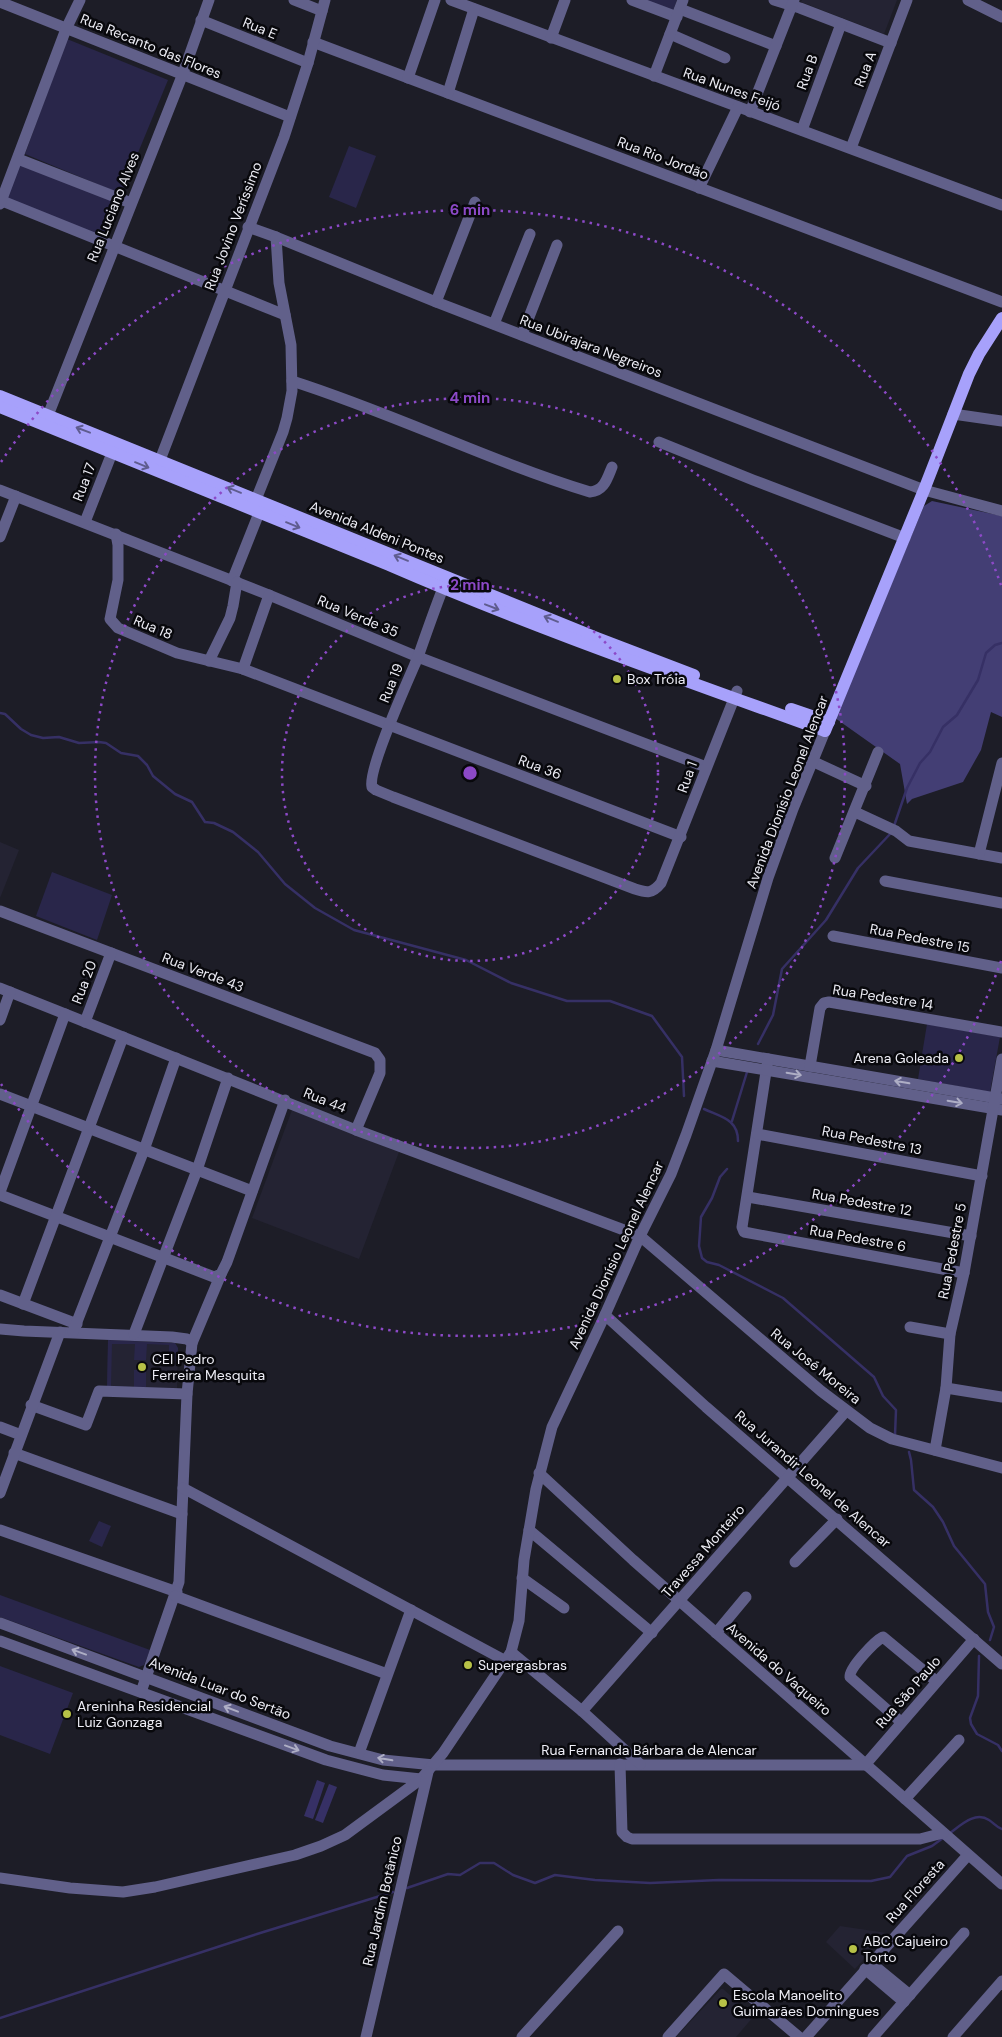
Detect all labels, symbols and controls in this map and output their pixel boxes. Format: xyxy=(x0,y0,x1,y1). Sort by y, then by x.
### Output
street label: Rua Recanto das Flores xyxy=(78,9,224,83)
street label: Rua E xyxy=(240,13,280,43)
street label: Rua A xyxy=(850,49,880,89)
street label: Rua B xyxy=(792,52,822,92)
street label: Rua Nunes Feijó xyxy=(681,63,783,115)
street label: Rua Rio Jordão xyxy=(615,132,711,184)
street label: Rua Luciano Alves xyxy=(83,150,143,264)
street label: Rua Jovino Veríssimo xyxy=(200,159,266,293)
text: 6 min xyxy=(450,200,490,220)
street label: Rua Ubirajara Negreiros xyxy=(517,311,665,381)
text: 4 min xyxy=(450,388,490,408)
one-way arrow xyxy=(76,425,91,434)
street label: Rua 17 xyxy=(69,460,99,504)
one-way arrow xyxy=(134,461,150,470)
one-way arrow xyxy=(227,485,242,494)
street label: Avenida Aldeni Pontes xyxy=(307,497,447,567)
one-way arrow xyxy=(285,521,300,531)
one-way arrow xyxy=(394,553,409,563)
text: 2 min xyxy=(450,575,490,595)
street label: Rua Verde 35 xyxy=(315,591,401,641)
one-way arrow xyxy=(484,603,499,613)
street label: Rua 18 xyxy=(131,611,175,643)
one-way arrow xyxy=(544,614,559,624)
street label: Rua 19 xyxy=(375,661,407,705)
place label: Box Tróia xyxy=(627,670,685,688)
marker: Box Tróia xyxy=(611,673,623,685)
street label: Avenida Dionísio Leonel Alencar xyxy=(742,693,832,891)
street label: Rua 36 xyxy=(516,751,564,783)
street label: Rua 1 xyxy=(673,759,701,795)
centre of rings xyxy=(461,764,479,782)
street label: Rua Pedestre 15 xyxy=(868,919,972,957)
street label: Rua Verde 43 xyxy=(160,948,246,996)
street label: Rua 20 xyxy=(68,958,100,1006)
street label: Rua Pedestre 14 xyxy=(831,980,935,1014)
place label: Arena Goleada xyxy=(853,1049,949,1067)
marker: Arena Goleada xyxy=(953,1052,965,1064)
one-way arrow xyxy=(786,1069,802,1079)
one-way arrow xyxy=(895,1076,911,1086)
street label: Rua 44 xyxy=(301,1083,350,1117)
one-way arrow xyxy=(946,1097,962,1107)
street label: Rua Pedestre 13 xyxy=(820,1121,924,1159)
street label: Avenida Dionísio Leonel Alencar xyxy=(564,1158,668,1352)
street label: Rua Pedestre 12 xyxy=(811,1184,913,1220)
street label: Rua Pedestre 5 xyxy=(934,1201,970,1301)
street label: Rua Pedestre 6 xyxy=(808,1221,908,1255)
street label: Rua José Moreira xyxy=(767,1324,865,1408)
place label: CEI Pedro Ferreira Mesquita xyxy=(152,1350,265,1384)
marker: CEI Pedro Ferreira Mesquita xyxy=(136,1361,148,1373)
street label: Rua Jurandir Leonel de Alencar xyxy=(731,1406,895,1552)
street label: Travessa Monteiro xyxy=(658,1501,748,1601)
street label: Avenida do Vaqueiro xyxy=(723,1618,835,1720)
one-way arrow xyxy=(72,1647,87,1656)
street label: Rua São Paulo xyxy=(872,1652,944,1732)
street label: Avenida Luar do Sertão xyxy=(147,1653,293,1723)
place label: Supergasbras xyxy=(478,1656,567,1674)
marker: Supergasbras xyxy=(462,1659,474,1671)
place label: Areninha Residencial Luiz Gonzaga xyxy=(77,1697,211,1731)
one-way arrow xyxy=(224,1704,239,1713)
marker: Areninha Residencial Luiz Gonzaga xyxy=(61,1708,73,1720)
street label: Rua Fernanda Bárbara de Alencar xyxy=(541,1741,757,1759)
one-way arrow xyxy=(284,1744,300,1753)
one-way arrow xyxy=(378,1754,394,1764)
street label: Rua Jardim Botânico xyxy=(358,1834,406,1968)
street label: Rua Floresta xyxy=(882,1856,948,1926)
place label: ABC Cajueiro Torto xyxy=(863,1932,948,1966)
marker: ABC Cajueiro Torto xyxy=(847,1943,859,1955)
place label: Escola Manoelito Guimarães Domingues xyxy=(733,1986,879,2020)
marker: Escola Manoelito Guimarães Domingues xyxy=(717,1997,729,2009)

